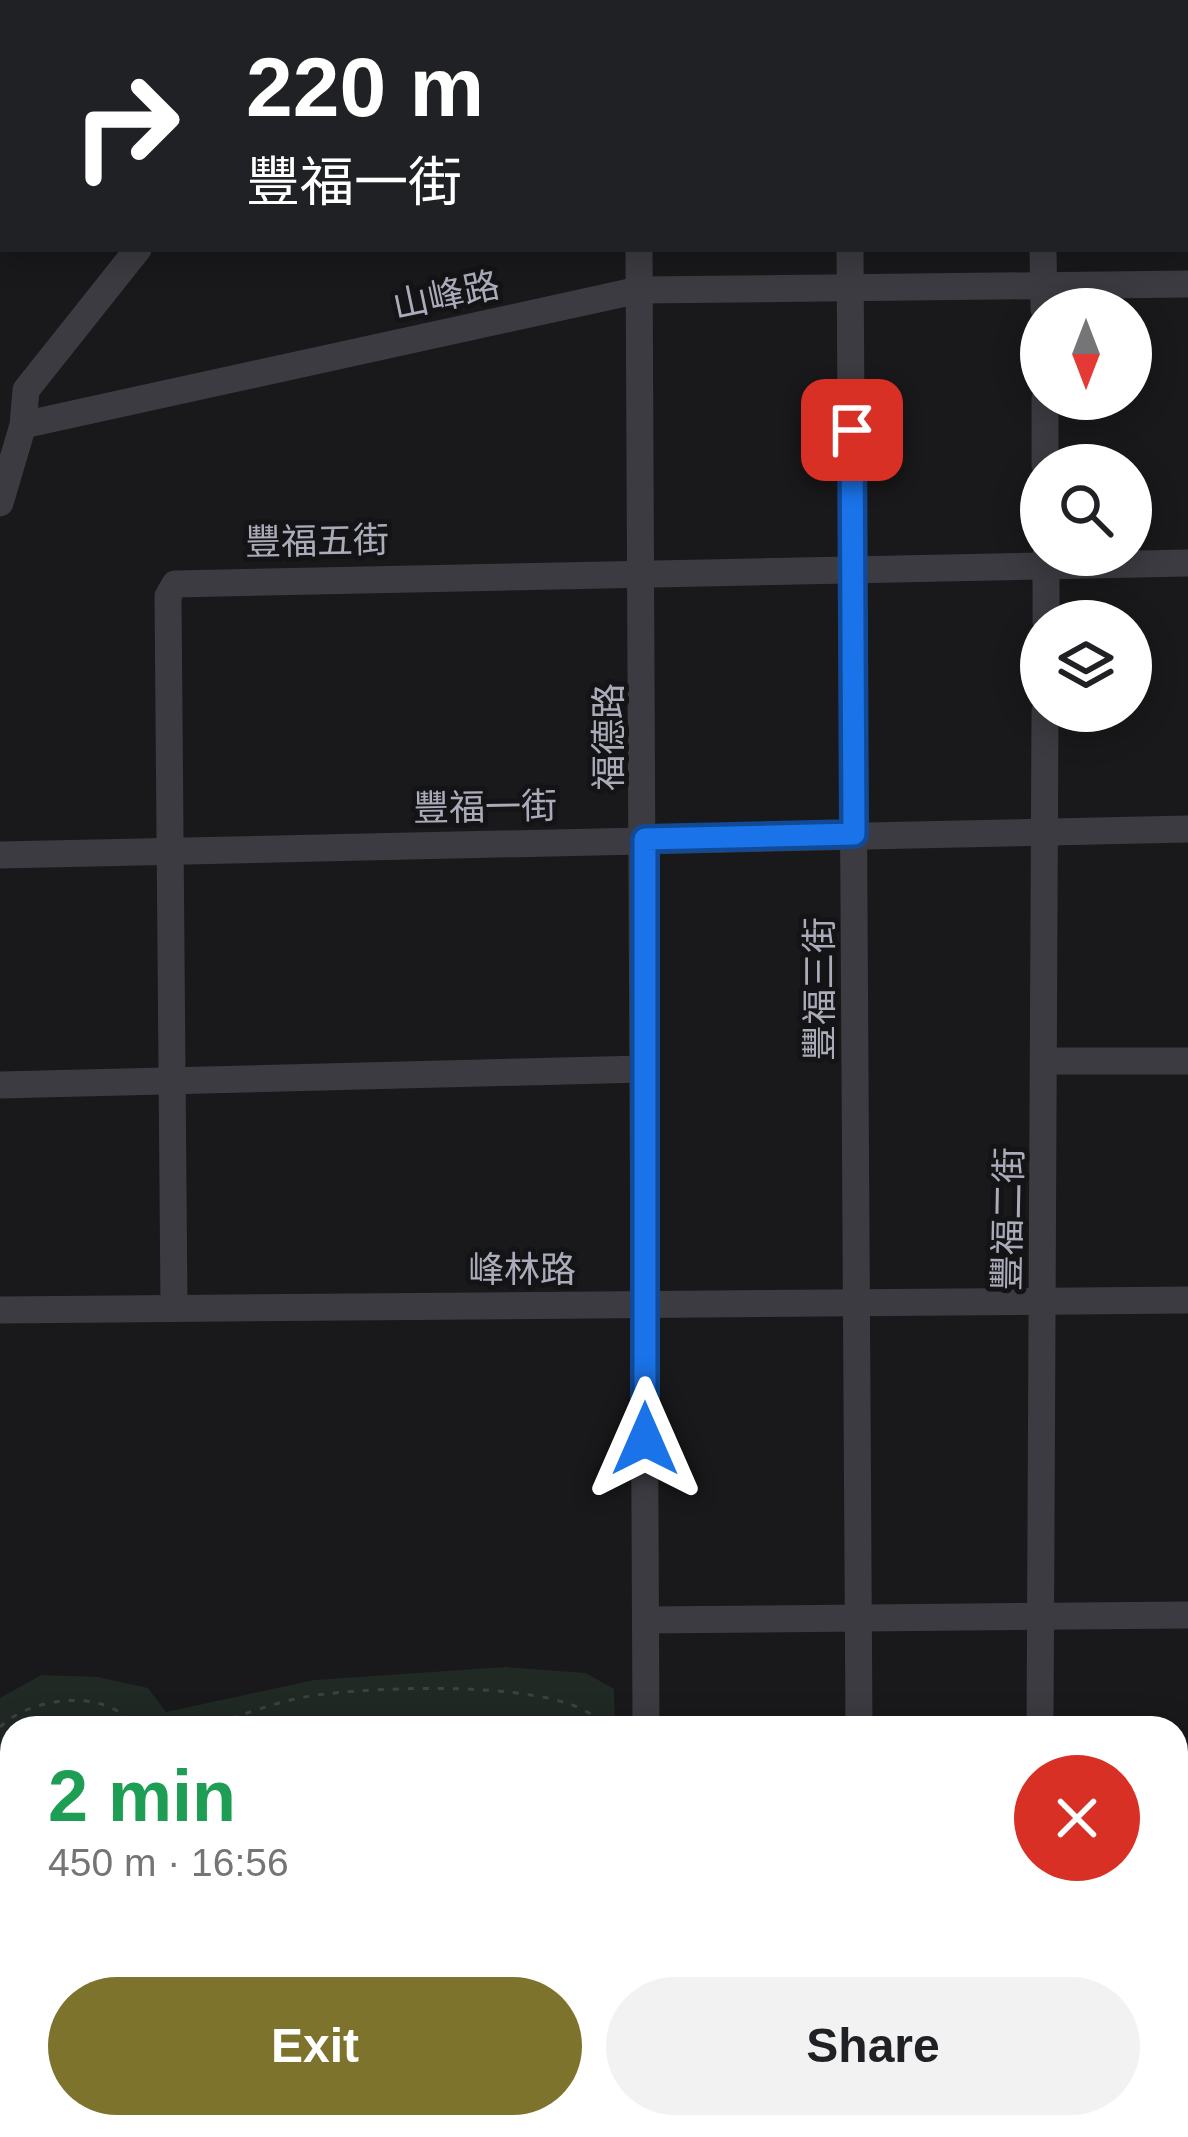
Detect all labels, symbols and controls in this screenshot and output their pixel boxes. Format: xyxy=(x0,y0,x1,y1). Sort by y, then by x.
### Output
text: 220 m xyxy=(246,40,484,134)
icon: right xyxy=(48,48,204,204)
text: 豐福一街 xyxy=(246,152,462,212)
street label: 山峰路 xyxy=(389,264,503,326)
north arrow xyxy=(1020,288,1152,420)
map controls xyxy=(1020,288,1152,732)
pin xyxy=(801,379,903,481)
icon: arrive xyxy=(819,397,885,463)
button: search xyxy=(1020,444,1152,576)
street label: 豐福五街 xyxy=(245,519,389,563)
button: layers xyxy=(1020,600,1152,732)
street label: 福德路 xyxy=(588,683,629,791)
street label: 豐福一街 xyxy=(413,785,557,829)
street label: 豐福三街 xyxy=(799,917,840,1061)
street label: 豐福二街 xyxy=(986,1147,1030,1291)
street label: 峰林路 xyxy=(468,1249,576,1290)
position arrow xyxy=(582,1376,708,1502)
button: close xyxy=(1014,1755,1140,1881)
text: 2 min xyxy=(48,1756,236,1836)
text: 450 m · 16:56 xyxy=(48,1841,289,1884)
button: Exit xyxy=(48,1977,582,2115)
button: Share xyxy=(606,1977,1140,2115)

